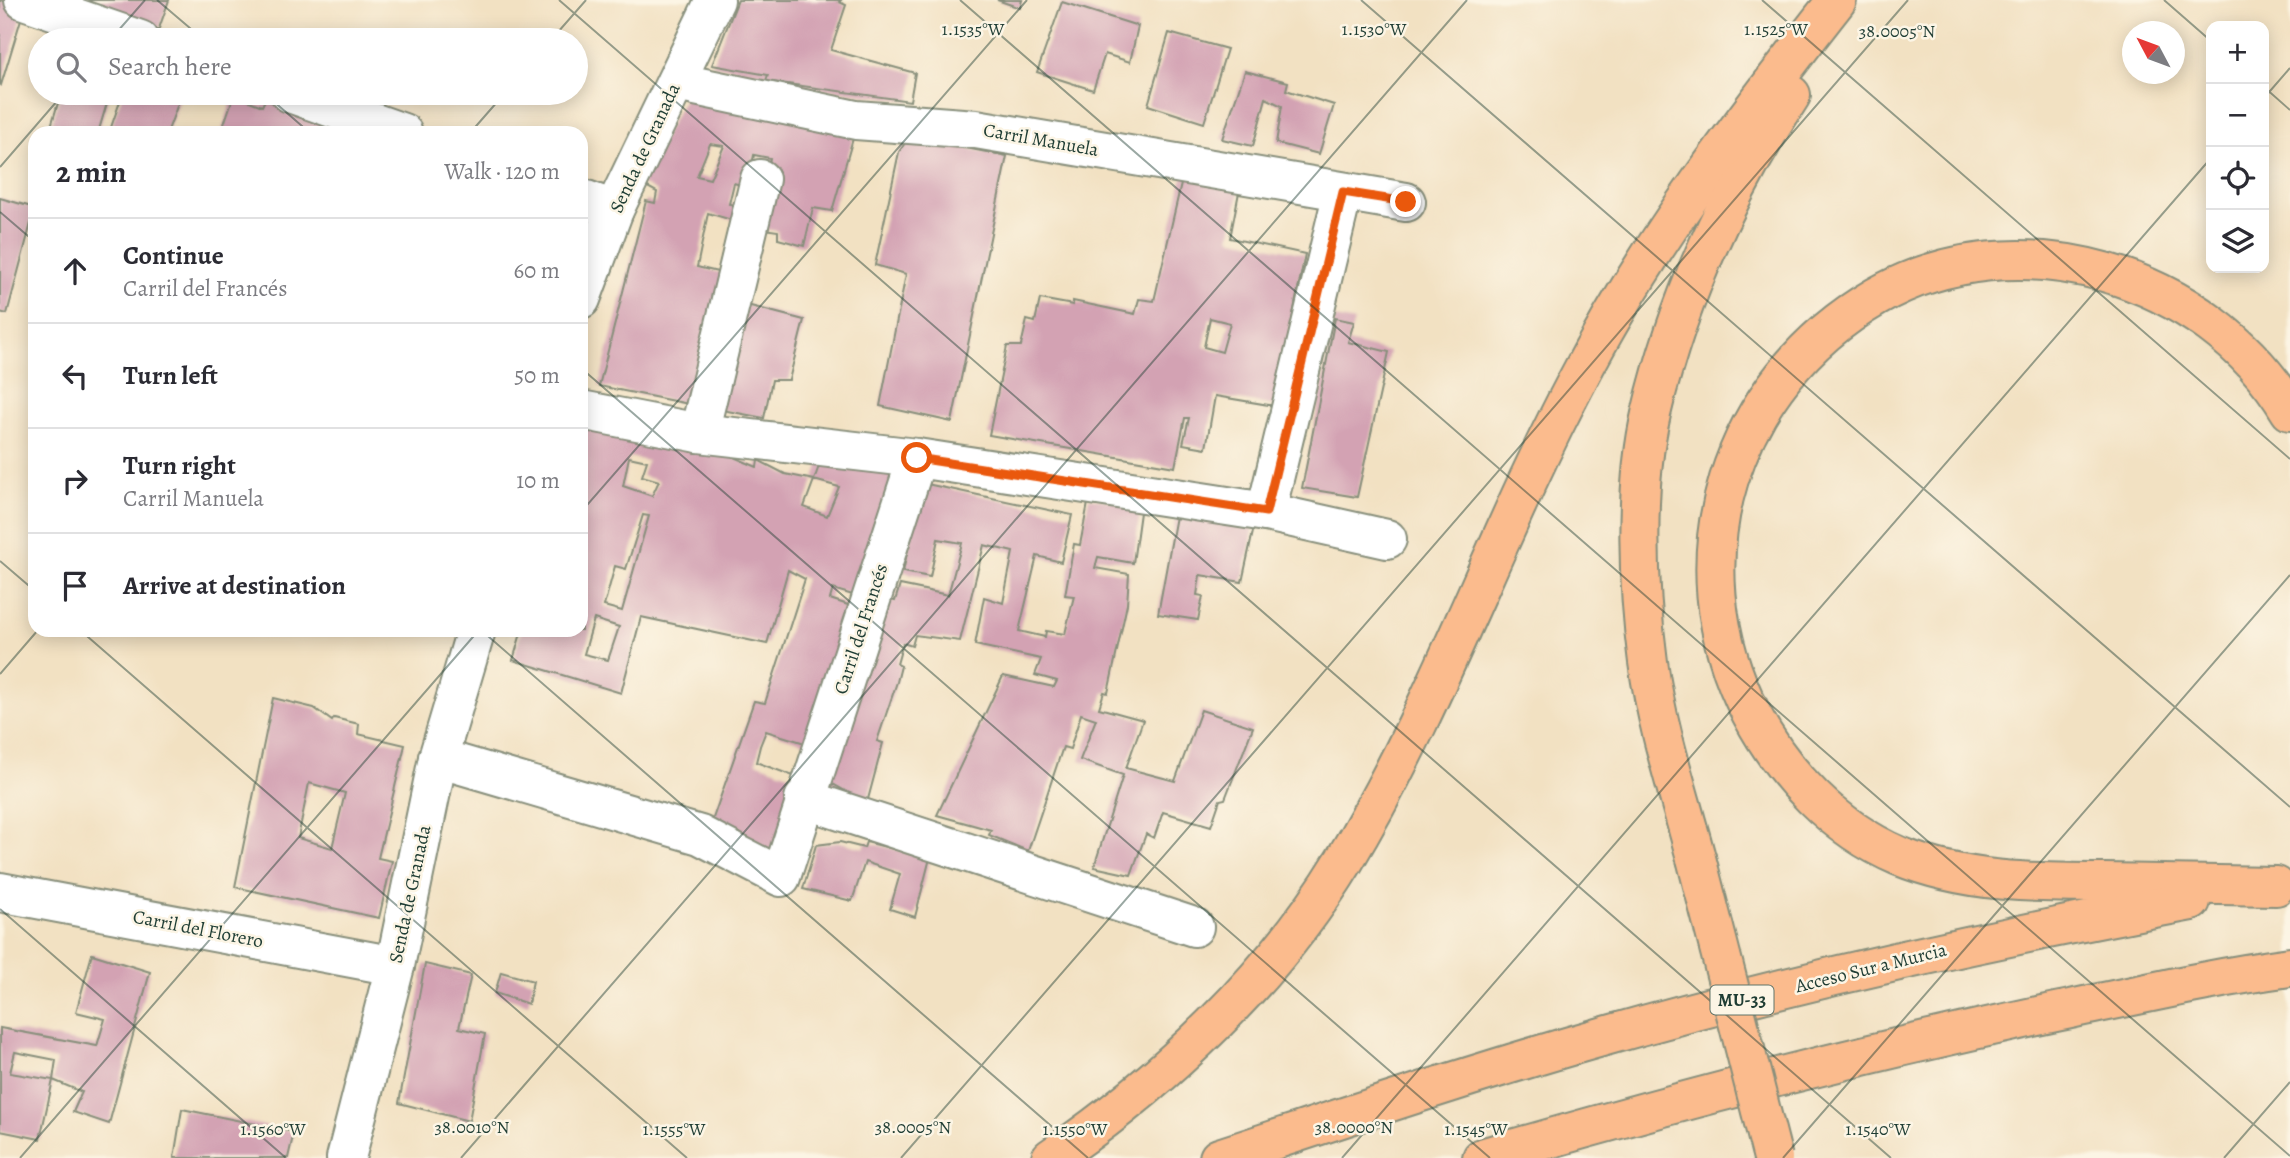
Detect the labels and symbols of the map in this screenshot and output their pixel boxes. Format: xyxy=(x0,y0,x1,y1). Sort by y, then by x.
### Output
text: 1.1535°W xyxy=(942,17,1005,41)
text: 1.1530°W xyxy=(1342,17,1407,41)
text: 1.1525°W xyxy=(1744,17,1808,41)
text: 38.0005°N xyxy=(1859,19,1935,43)
north arrow xyxy=(2122,21,2185,84)
street label: Senda de Granada xyxy=(604,79,687,217)
street label: Carril Manuela xyxy=(981,117,1101,163)
route end xyxy=(1390,186,1421,217)
route start xyxy=(901,442,932,473)
street label: Carril del Francés xyxy=(828,560,894,698)
street label: Senda de Granada xyxy=(383,822,437,965)
street label: Carril del Florero xyxy=(131,904,265,954)
street label: Acceso Sur a Murcia xyxy=(1792,937,1950,1000)
road number: MU-33 xyxy=(1710,986,1774,1015)
text: 38.0010°N xyxy=(434,1115,510,1139)
text: 38.0005°N xyxy=(875,1115,951,1139)
text: 38.0000°N xyxy=(1315,1115,1393,1139)
text: 1.1560°W xyxy=(240,1117,306,1141)
text: 1.1555°W xyxy=(642,1117,706,1141)
text: 1.1550°W xyxy=(1042,1117,1108,1141)
text: 1.1545°W xyxy=(1444,1117,1508,1141)
text: 1.1540°W xyxy=(1845,1117,1911,1141)

